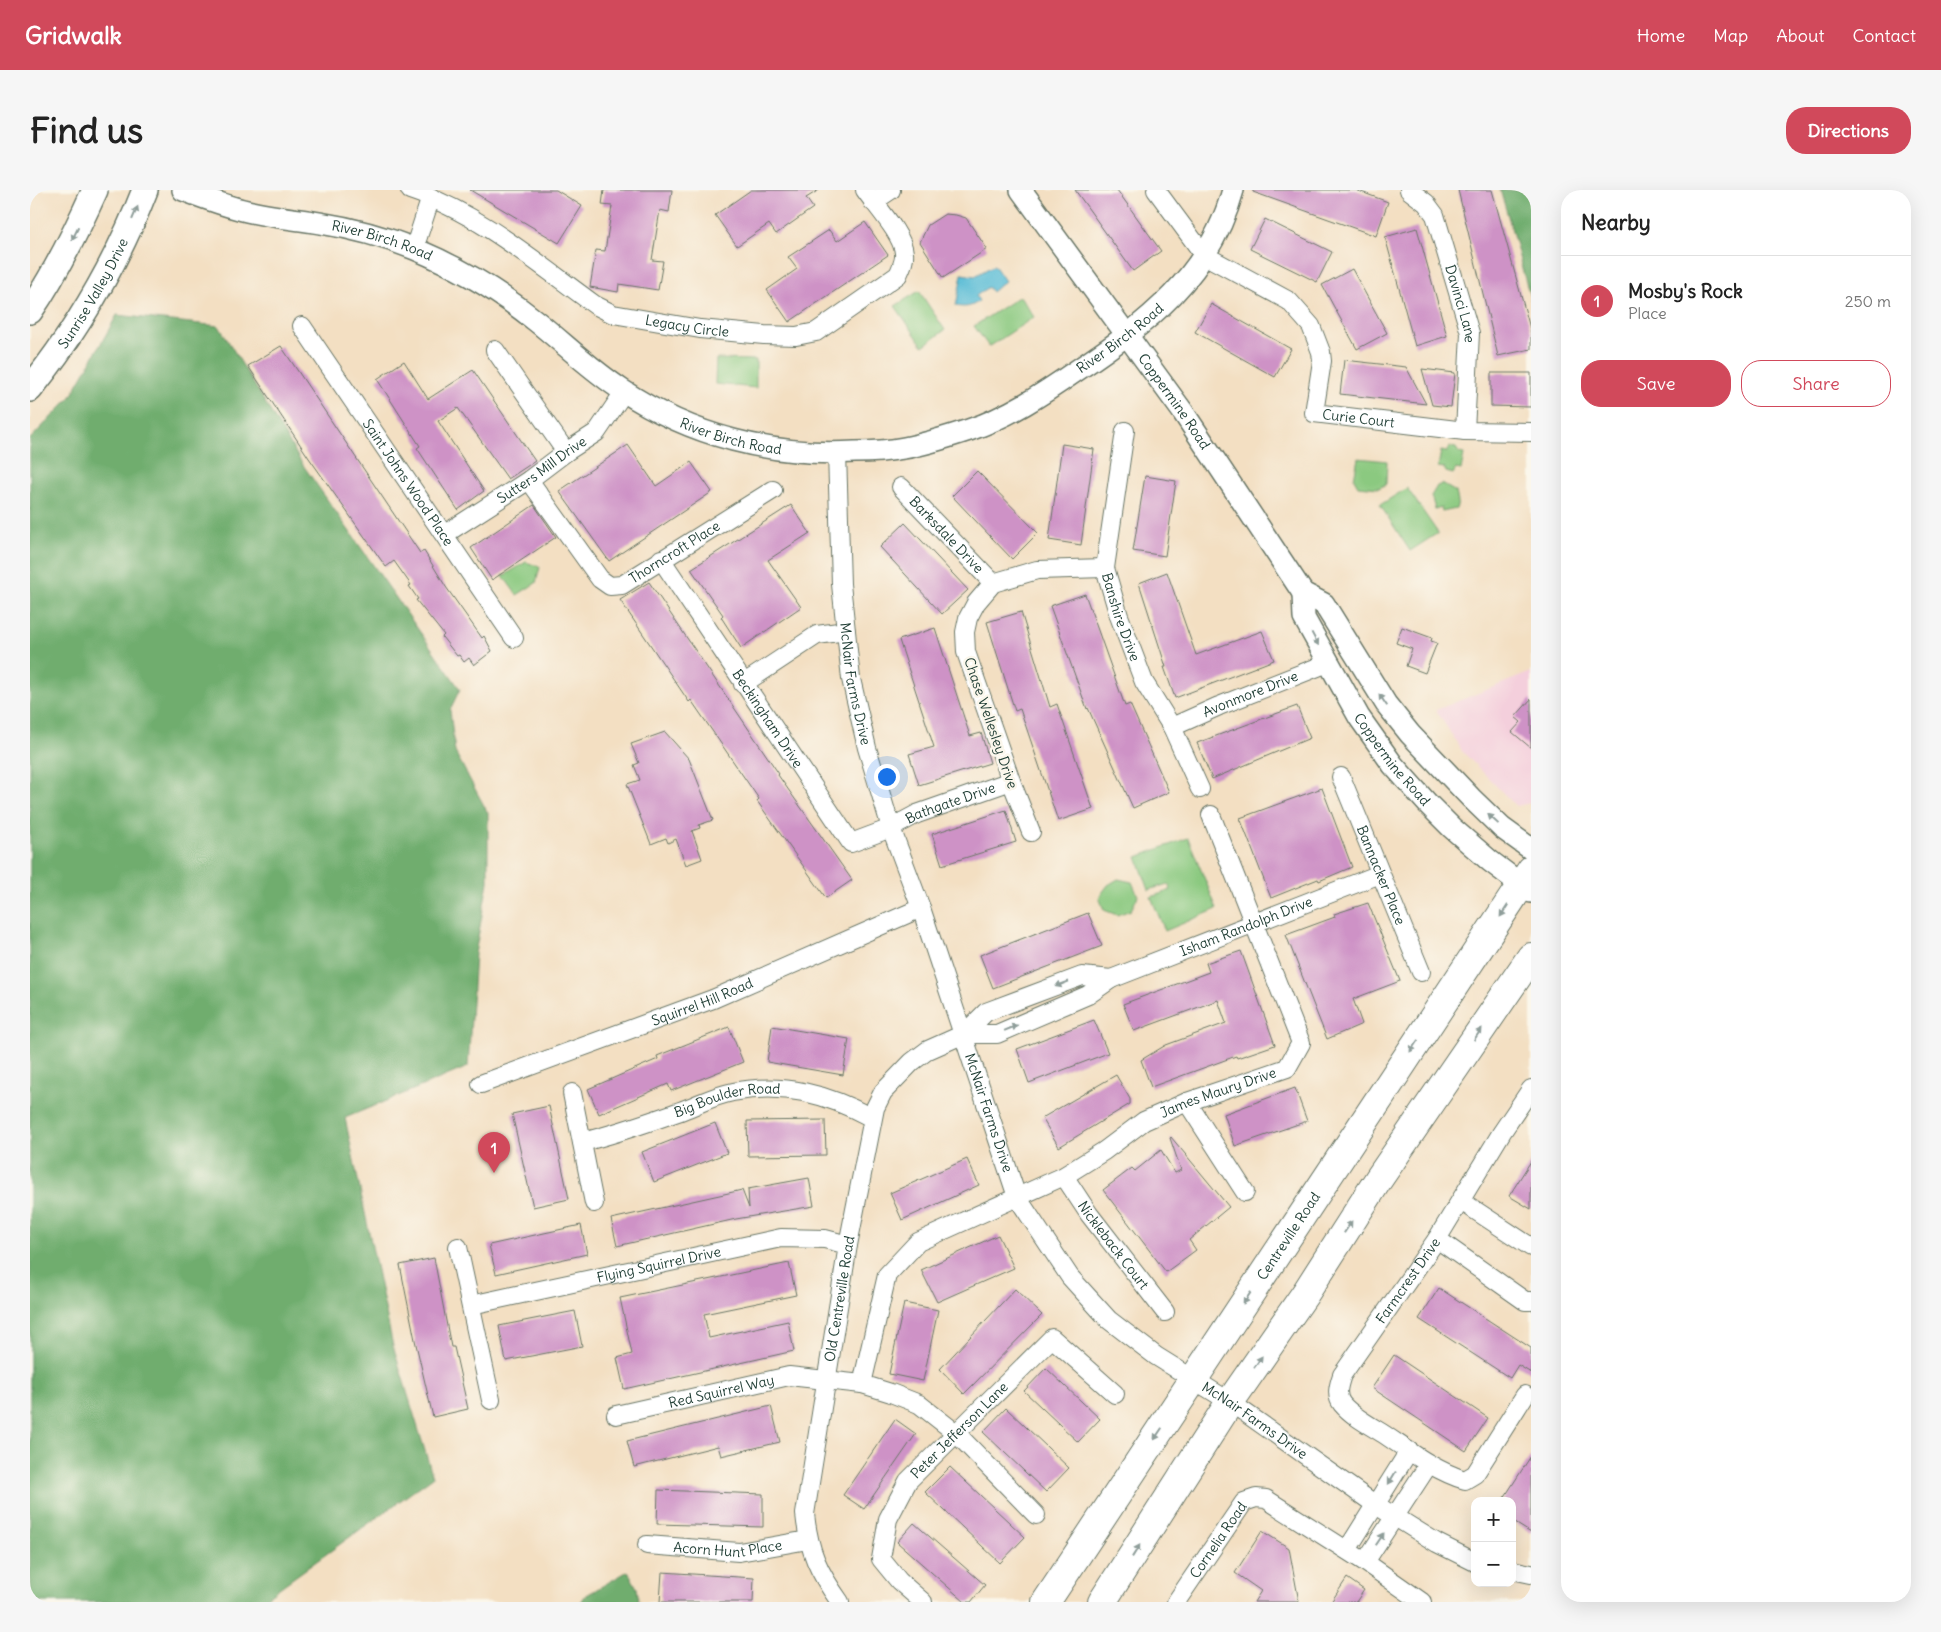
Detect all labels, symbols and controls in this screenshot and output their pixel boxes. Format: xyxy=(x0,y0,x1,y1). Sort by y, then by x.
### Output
text: Gridwalk xyxy=(25,20,122,50)
text: Home xyxy=(1637,24,1685,47)
text: Map xyxy=(1713,24,1748,47)
text: About xyxy=(1776,24,1824,47)
text: Contact xyxy=(1852,24,1916,47)
button: Directions xyxy=(1786,107,1911,154)
text: Find us xyxy=(30,108,143,152)
one-way arrow xyxy=(132,206,140,220)
text: Nearby xyxy=(1581,209,1651,236)
street label: River Birch Road xyxy=(330,216,435,265)
one-way arrow xyxy=(71,227,79,242)
street label: Sunrise Valley Drive xyxy=(54,235,132,352)
street label: Davinci Lane xyxy=(1441,262,1479,343)
text: Mosby's Rock xyxy=(1628,279,1743,303)
text: 1 xyxy=(1594,291,1600,311)
text: 250 m xyxy=(1845,291,1891,311)
street label: River Birch Road xyxy=(1073,299,1167,377)
text: Place xyxy=(1628,303,1667,323)
street label: Legacy Circle xyxy=(644,311,730,341)
street label: Coppermine Road xyxy=(1134,350,1214,453)
button: Save xyxy=(1581,360,1731,407)
button: Share xyxy=(1741,360,1891,407)
street label: Curie Court xyxy=(1321,405,1396,432)
street label: River Birch Road xyxy=(677,414,783,458)
street label: Saint Johns Wood Place xyxy=(359,415,458,549)
street label: Sutters Mill Drive xyxy=(493,432,590,507)
street label: Barksdale Drive xyxy=(906,492,988,577)
street label: Thorncroft Place xyxy=(626,517,723,587)
street label: Banshire Drive xyxy=(1098,571,1144,664)
street label: McNair Farms Drive xyxy=(836,622,875,747)
one-way arrow xyxy=(1311,632,1319,646)
street label: Chase Wellesley Drive xyxy=(960,655,1022,791)
street label: Beckingham Drive xyxy=(728,666,807,771)
street label: Avonmore Drive xyxy=(1200,667,1301,721)
one-way arrow xyxy=(1378,693,1388,706)
street label: Coppermine Road xyxy=(1350,709,1434,809)
your location xyxy=(874,764,900,790)
street label: Bathgate Drive xyxy=(902,778,998,828)
one-way arrow xyxy=(1487,813,1499,825)
street label: Bannacker Place xyxy=(1353,823,1410,928)
street label: Isham Randolph Drive xyxy=(1177,892,1315,960)
one-way arrow xyxy=(1499,904,1509,918)
street label: Squirrel Hill Road xyxy=(649,974,756,1030)
one-way arrow xyxy=(1055,981,1070,988)
one-way arrow xyxy=(1004,1023,1018,1031)
one-way arrow xyxy=(1473,1027,1482,1041)
one-way arrow xyxy=(1409,1039,1419,1053)
street label: McNair Farms Drive xyxy=(961,1051,1017,1174)
street label: James Maury Drive xyxy=(1157,1063,1278,1122)
street label: Big Boulder Road xyxy=(672,1079,781,1121)
pin: 1 xyxy=(478,1132,510,1173)
street label: Centreville Road xyxy=(1253,1189,1324,1283)
street label: Nickleback Court xyxy=(1074,1198,1153,1293)
one-way arrow xyxy=(1344,1220,1353,1234)
street label: Old Centreville Road xyxy=(820,1234,859,1363)
street label: Farmcrest Drive xyxy=(1372,1234,1444,1327)
street label: Flying Squirrel Drive xyxy=(595,1242,722,1287)
one-way arrow xyxy=(1242,1292,1252,1305)
one-way arrow xyxy=(1253,1355,1263,1369)
street label: Red Squirrel Way xyxy=(667,1371,776,1412)
street label: Peter Jefferson Lane xyxy=(907,1378,1012,1482)
street label: McNair Farms Drive xyxy=(1199,1378,1311,1463)
one-way arrow xyxy=(1153,1427,1162,1441)
one-way arrow xyxy=(1388,1471,1397,1484)
map controls xyxy=(1471,1497,1516,1587)
button: + xyxy=(1471,1497,1516,1542)
street label: Cornelia Road xyxy=(1186,1498,1251,1582)
one-way arrow xyxy=(1375,1533,1385,1546)
street label: Acorn Hunt Place xyxy=(673,1536,783,1561)
button: − xyxy=(1471,1542,1516,1587)
one-way arrow xyxy=(1131,1544,1140,1557)

